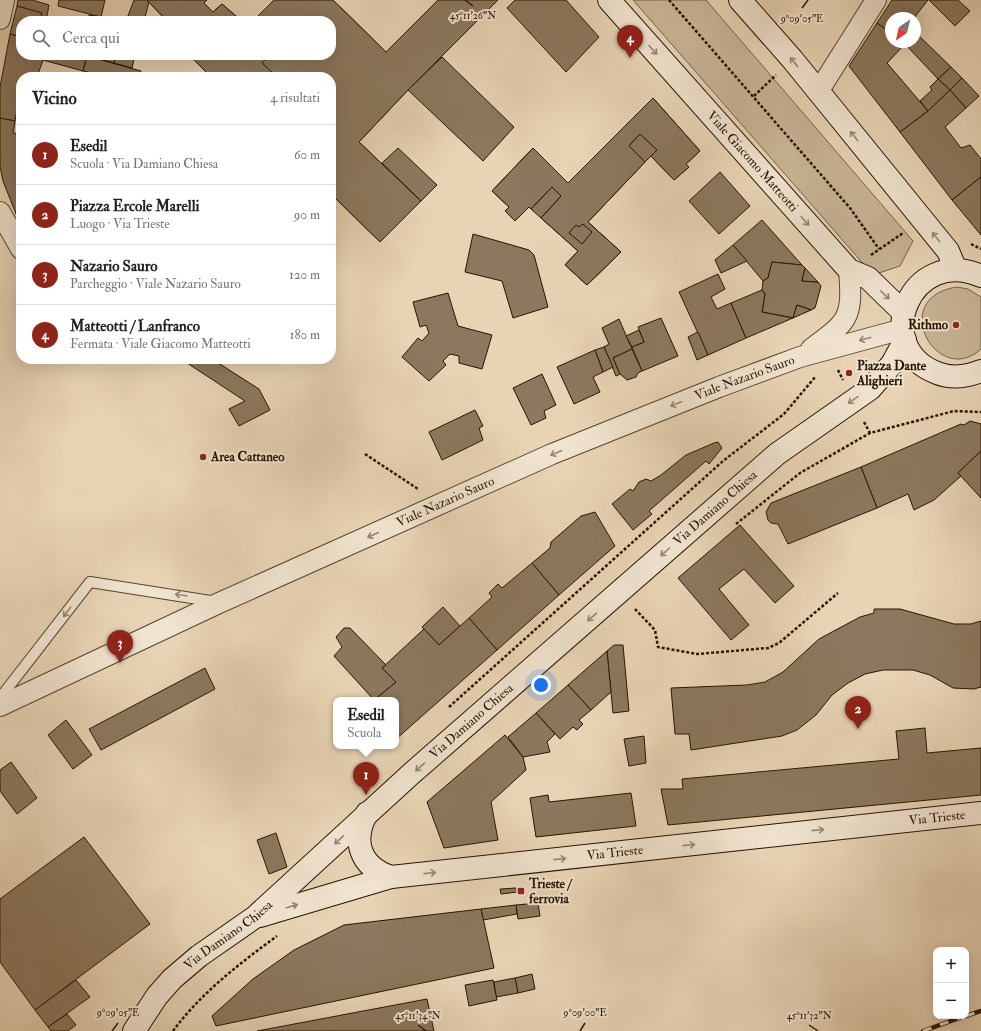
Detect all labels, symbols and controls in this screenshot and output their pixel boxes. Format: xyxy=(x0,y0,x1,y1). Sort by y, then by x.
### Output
text: 45°11'26"N xyxy=(450,10,496,22)
north arrow xyxy=(885,12,921,48)
text: 9°09'05"E xyxy=(780,13,823,25)
search box xyxy=(16,16,336,60)
pin: 4 xyxy=(617,25,643,58)
icon: search xyxy=(30,27,52,49)
text: Cerca qui xyxy=(62,29,120,48)
one-way arrow xyxy=(649,45,658,55)
one-way arrow xyxy=(789,56,798,67)
text: Vicino xyxy=(32,88,77,109)
text: 4 risultati xyxy=(270,90,320,106)
street label: Viale Giacomo Matteotti xyxy=(703,108,802,216)
one-way arrow xyxy=(849,130,858,141)
text: Esedil xyxy=(70,137,107,156)
text: 1 xyxy=(43,147,47,163)
text: 60 m xyxy=(294,147,320,163)
text: Scuola · Via Damiano Chiesa xyxy=(70,156,218,172)
text: Piazza Ercole Marelli xyxy=(70,197,200,216)
text: 2 xyxy=(42,207,48,223)
text: 90 m xyxy=(294,207,320,223)
one-way arrow xyxy=(800,215,809,226)
text: Luogo · Via Trieste xyxy=(70,216,170,232)
one-way arrow xyxy=(931,231,940,242)
text: Nazario Sauro xyxy=(70,257,158,276)
text: 3 xyxy=(43,267,48,283)
text: 120 m xyxy=(289,267,320,283)
text: Parcheggio · Viale Nazario Sauro xyxy=(70,276,241,292)
one-way arrow xyxy=(880,290,890,299)
text: Matteotti / Lanfranco xyxy=(70,317,200,336)
place label: Rithmo xyxy=(908,317,949,333)
marker: Rithmo xyxy=(951,320,961,330)
text: 4 xyxy=(41,327,49,343)
text: 180 m xyxy=(290,327,320,343)
text: Fermata · Viale Giacomo Matteotti xyxy=(70,336,251,352)
one-way arrow xyxy=(859,336,872,343)
street label: Viale Nazario Sauro xyxy=(692,352,797,404)
place label: Piazza Dante Alighieri xyxy=(856,358,927,390)
marker: Piazza Dante Alighieri xyxy=(844,368,854,378)
one-way arrow xyxy=(848,396,859,404)
one-way arrow xyxy=(670,401,682,408)
place label: Area Cattaneo xyxy=(210,449,285,465)
one-way arrow xyxy=(550,450,562,457)
marker: Area Cattaneo xyxy=(198,452,208,462)
street label: Via Damiano Chiesa xyxy=(670,467,761,549)
street label: Viale Nazario Sauro xyxy=(394,473,497,531)
one-way arrow xyxy=(367,532,379,539)
one-way arrow xyxy=(660,547,670,557)
one-way arrow xyxy=(175,591,188,599)
one-way arrow xyxy=(63,606,71,617)
one-way arrow xyxy=(587,612,597,621)
pin: 3 xyxy=(107,630,133,663)
your location xyxy=(531,675,551,695)
street label: Via Damiano Chiesa xyxy=(426,680,517,762)
pin: 2 xyxy=(845,696,871,729)
popup xyxy=(333,697,399,749)
text: Esedil xyxy=(347,706,385,725)
text: Scuola xyxy=(347,725,381,741)
pin: 1 xyxy=(353,762,379,795)
one-way arrow xyxy=(414,762,425,771)
street label: Via Trieste xyxy=(908,807,967,829)
one-way arrow xyxy=(811,827,824,834)
one-way arrow xyxy=(333,835,344,844)
one-way arrow xyxy=(682,841,695,849)
street label: Via Trieste xyxy=(586,842,645,864)
one-way arrow xyxy=(553,855,566,863)
one-way arrow xyxy=(423,869,436,876)
place label: Trieste / ferrovia xyxy=(528,876,573,907)
marker: Trieste / ferrovia xyxy=(516,886,526,896)
street label: Via Damiano Chiesa xyxy=(181,897,276,973)
one-way arrow xyxy=(285,902,298,909)
map controls xyxy=(933,947,969,1019)
button: + xyxy=(933,947,969,983)
button: − xyxy=(933,983,969,1019)
text: 9°09'05"E xyxy=(96,1007,139,1019)
text: 9°09'00"E xyxy=(562,1007,607,1019)
text: 45°11'34"N xyxy=(395,1010,441,1022)
text: 45°11'32"N xyxy=(786,1010,832,1022)

